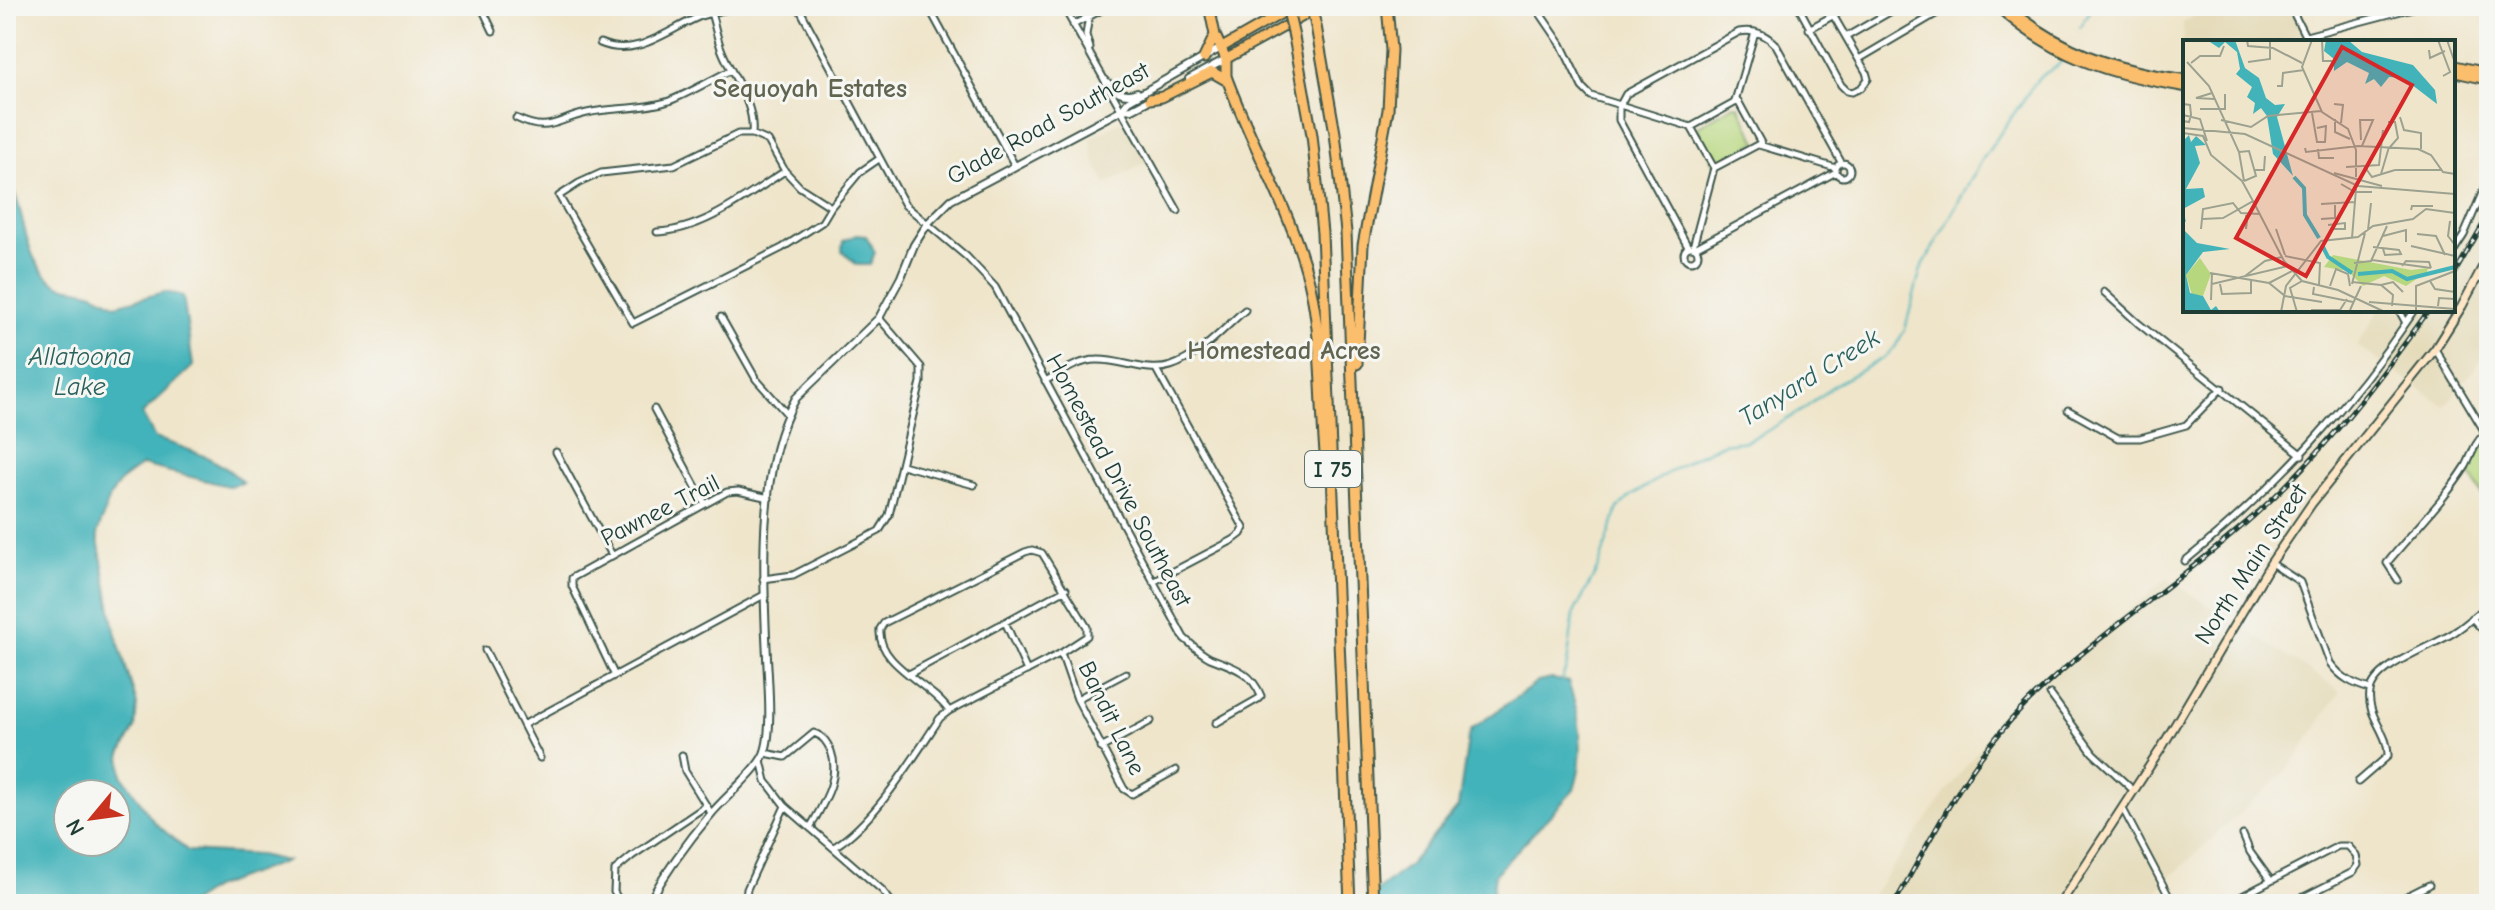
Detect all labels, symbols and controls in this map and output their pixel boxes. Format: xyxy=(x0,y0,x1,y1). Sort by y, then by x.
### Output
inset map xyxy=(2183,40,2455,312)
street label: Glade Road Southeast xyxy=(942,55,1155,190)
district label: Sequoyah Estates xyxy=(713,74,907,104)
water label: Tanyard Creek xyxy=(1734,322,1886,433)
district label: Homestead Acres xyxy=(1187,336,1381,366)
water label: Allatoona Lake xyxy=(28,342,131,402)
street label: Homestead Drive Southeast xyxy=(1040,349,1198,612)
road number: I 75 xyxy=(1305,451,1361,487)
street label: Pawnee Trail xyxy=(596,468,724,552)
street label: North Main Street xyxy=(2189,478,2314,649)
street label: Bandit Lane xyxy=(1072,657,1152,779)
north arrow xyxy=(52,778,132,858)
text: N xyxy=(61,815,90,840)

